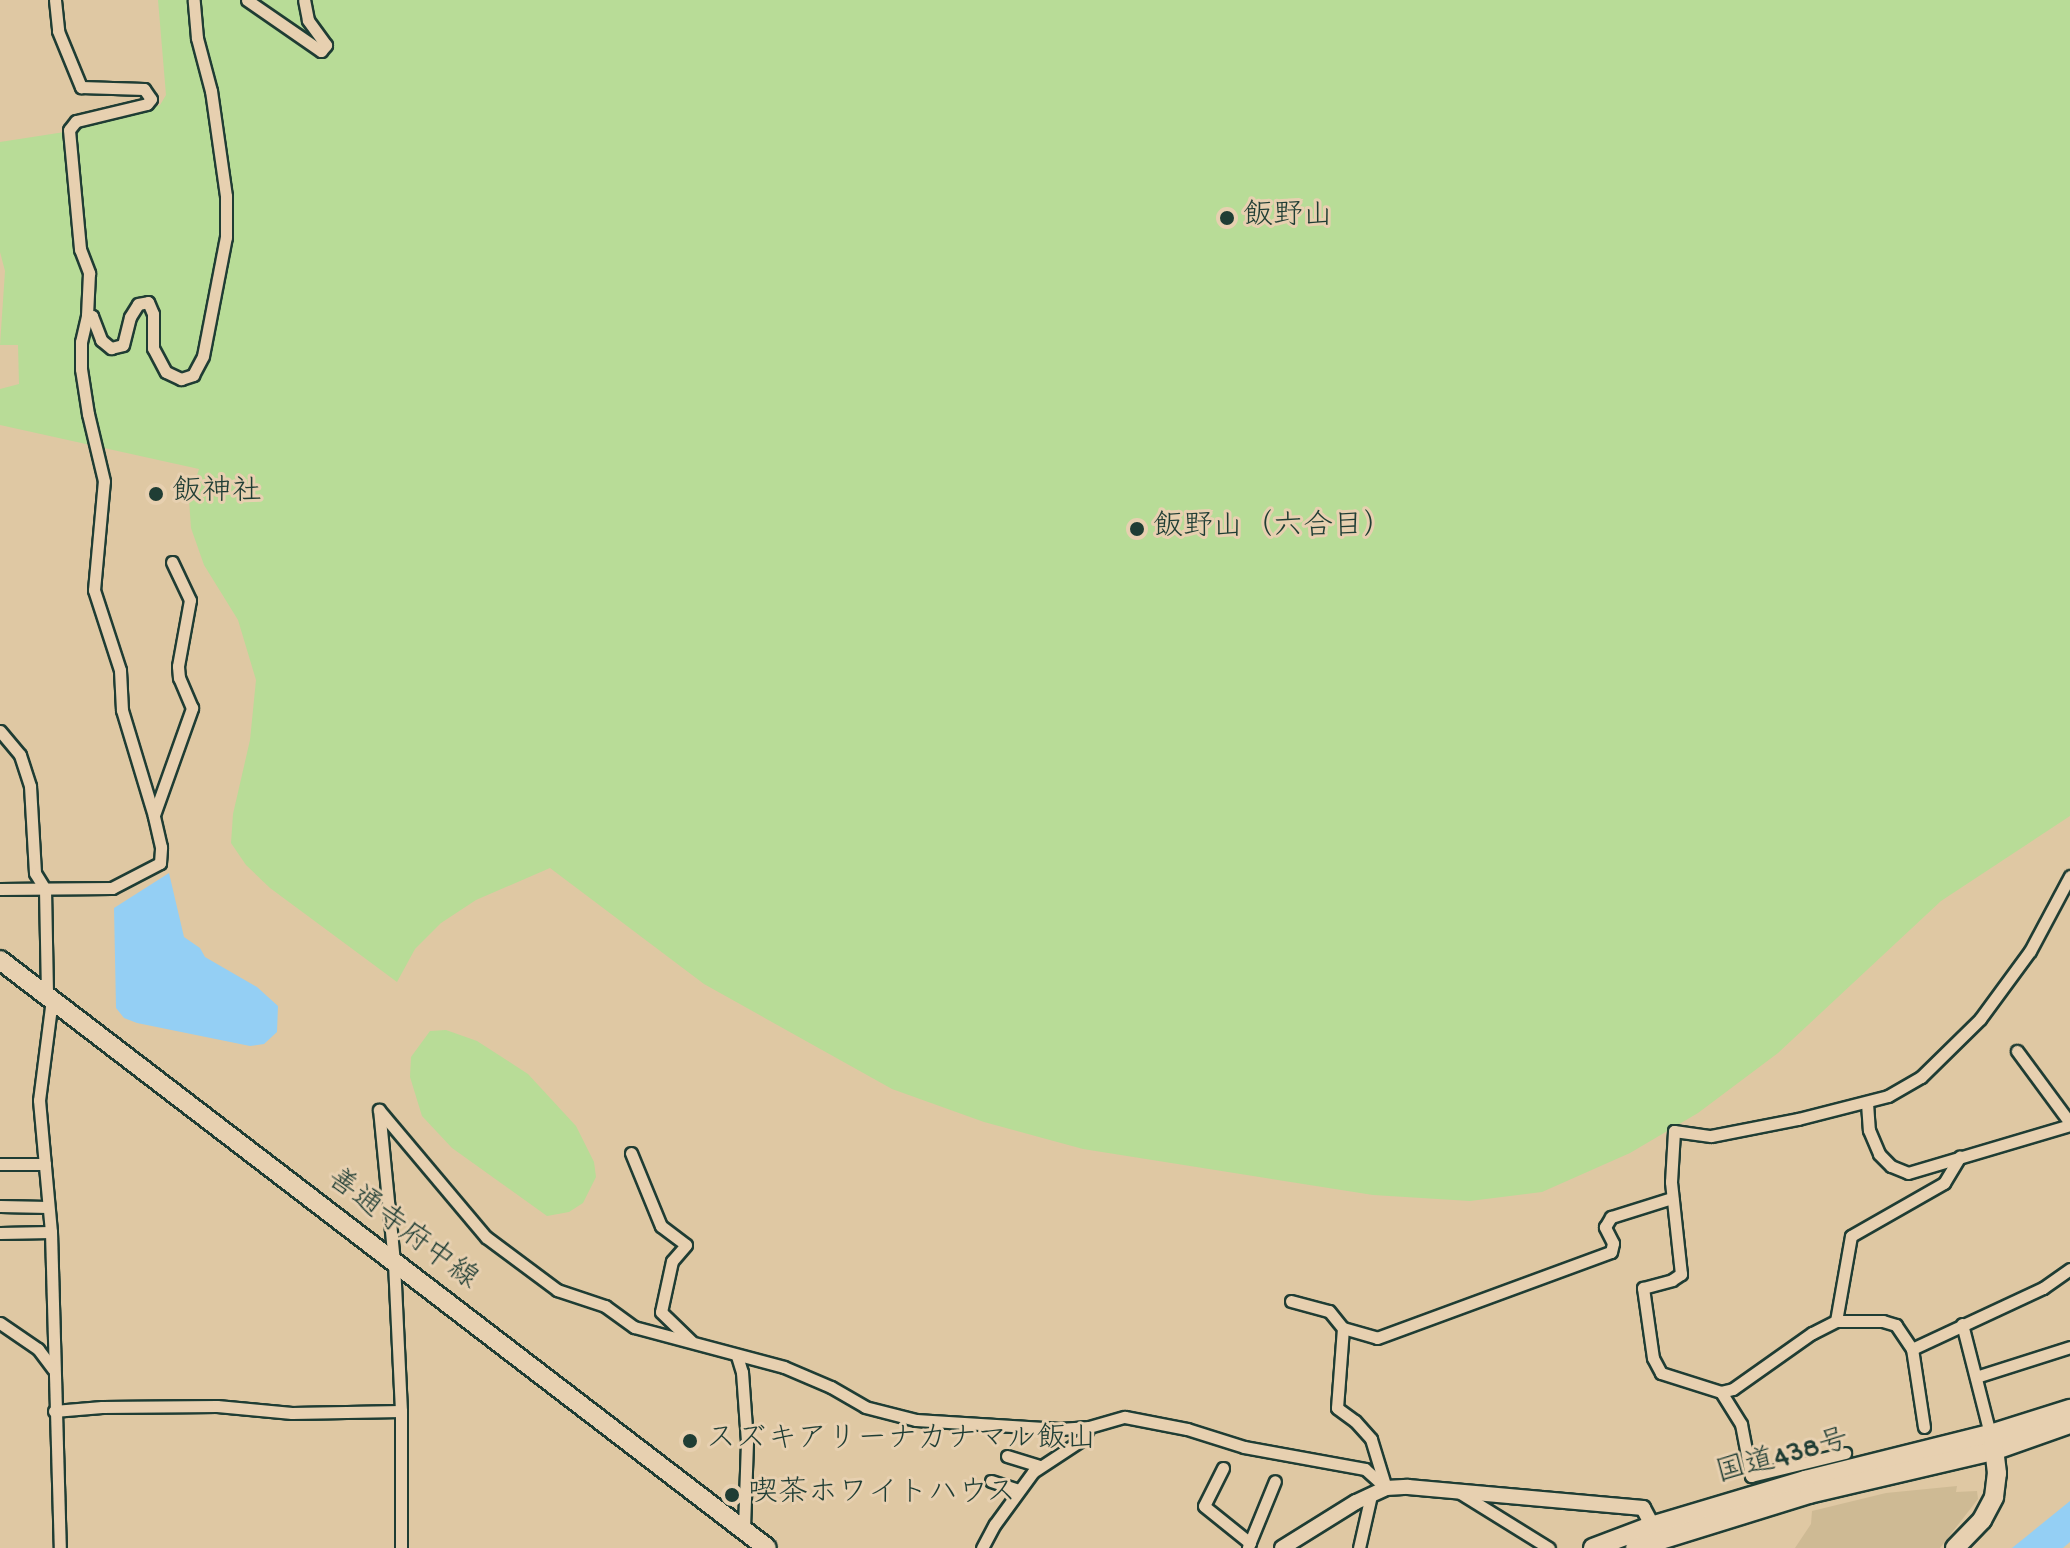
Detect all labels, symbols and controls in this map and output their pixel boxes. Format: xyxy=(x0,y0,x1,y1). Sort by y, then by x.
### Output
place label: 飯野山 xyxy=(1243,200,1333,236)
marker: 飯野山 xyxy=(1218,209,1236,227)
place label: 飯神社 xyxy=(172,476,262,512)
marker: 飯神社 xyxy=(147,485,165,503)
place label: 飯野山（六合目） xyxy=(1153,511,1393,547)
marker: 飯野山（六合目） xyxy=(1128,520,1146,538)
street label: 善通寺府中線 xyxy=(318,1162,484,1300)
place label: スズキアリーナカナマル飯山 xyxy=(706,1423,1096,1459)
street label: 国道438号 xyxy=(1713,1424,1853,1494)
marker: スズキアリーナカナマル飯山 xyxy=(681,1432,699,1450)
place label: 喫茶ホワイトハウス xyxy=(748,1477,1018,1513)
marker: 喫茶ホワイトハウス xyxy=(723,1486,741,1504)

